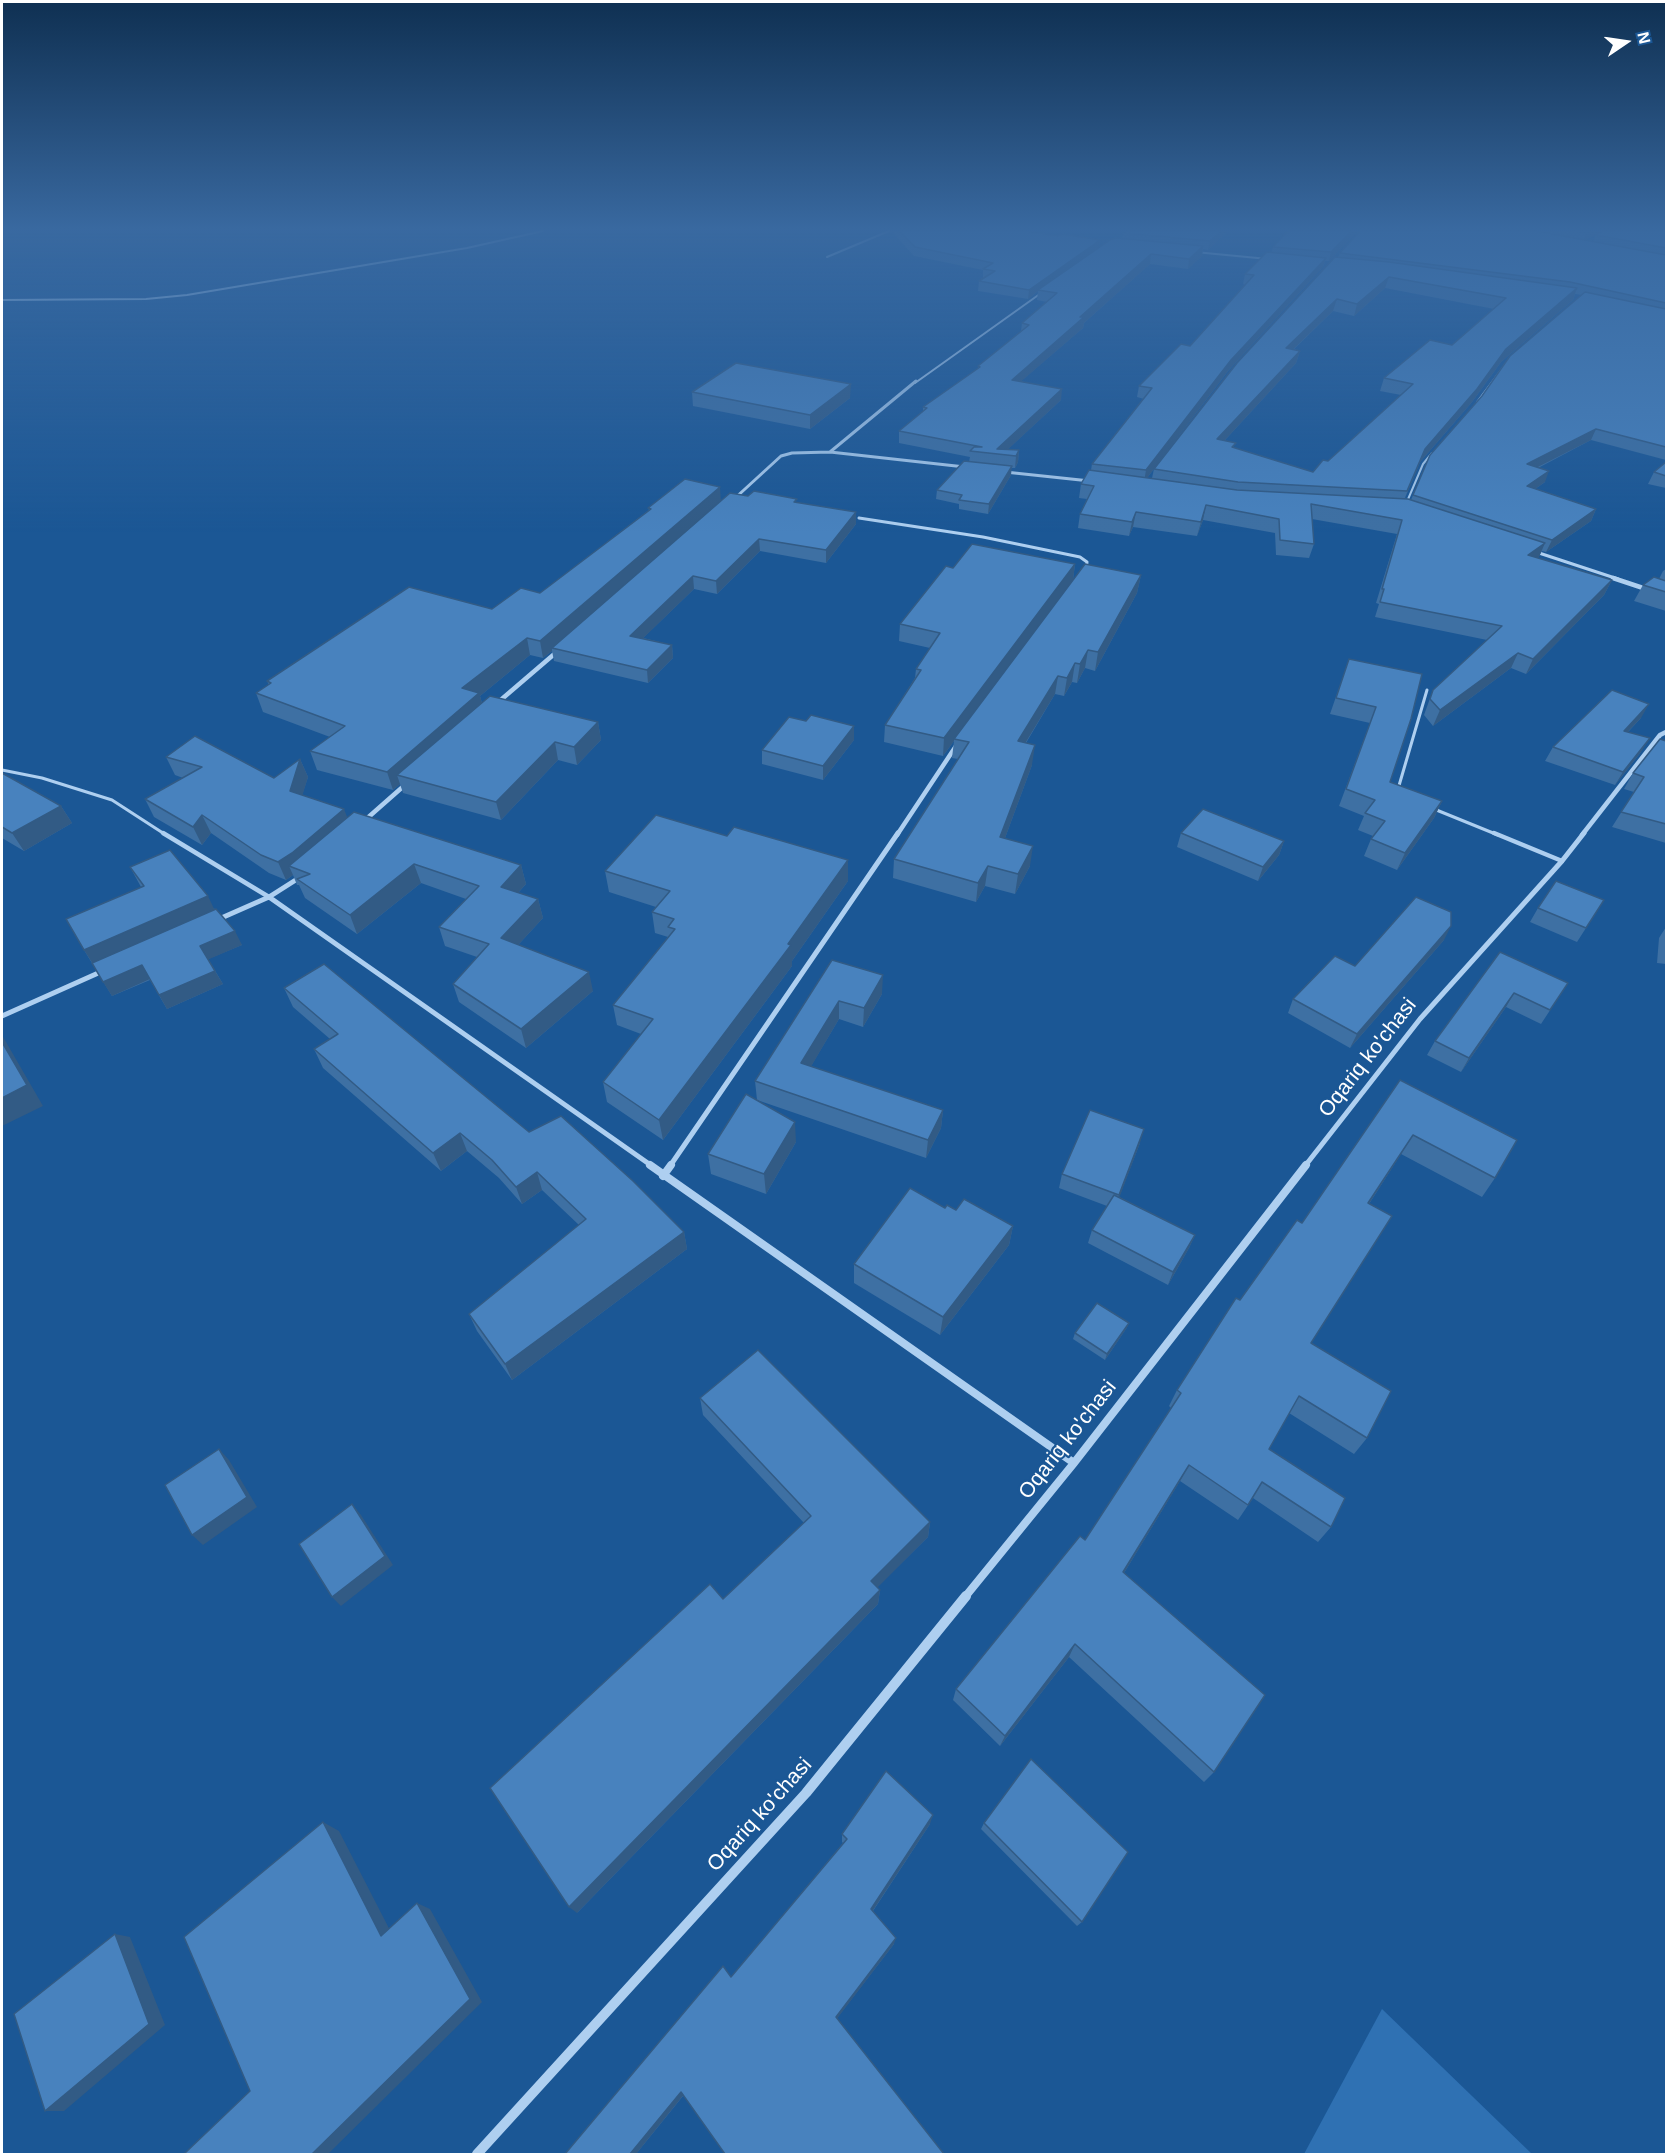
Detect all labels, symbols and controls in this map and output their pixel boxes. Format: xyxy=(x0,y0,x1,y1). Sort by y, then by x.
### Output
north arrow xyxy=(1596,12,1656,72)
text: N xyxy=(1634,30,1654,45)
street label: Oqariq ko'chasi xyxy=(1314,993,1422,1123)
street label: Oqariq ko'chasi xyxy=(1014,1375,1122,1505)
street label: Oqariq ko'chasi xyxy=(702,1753,818,1877)

